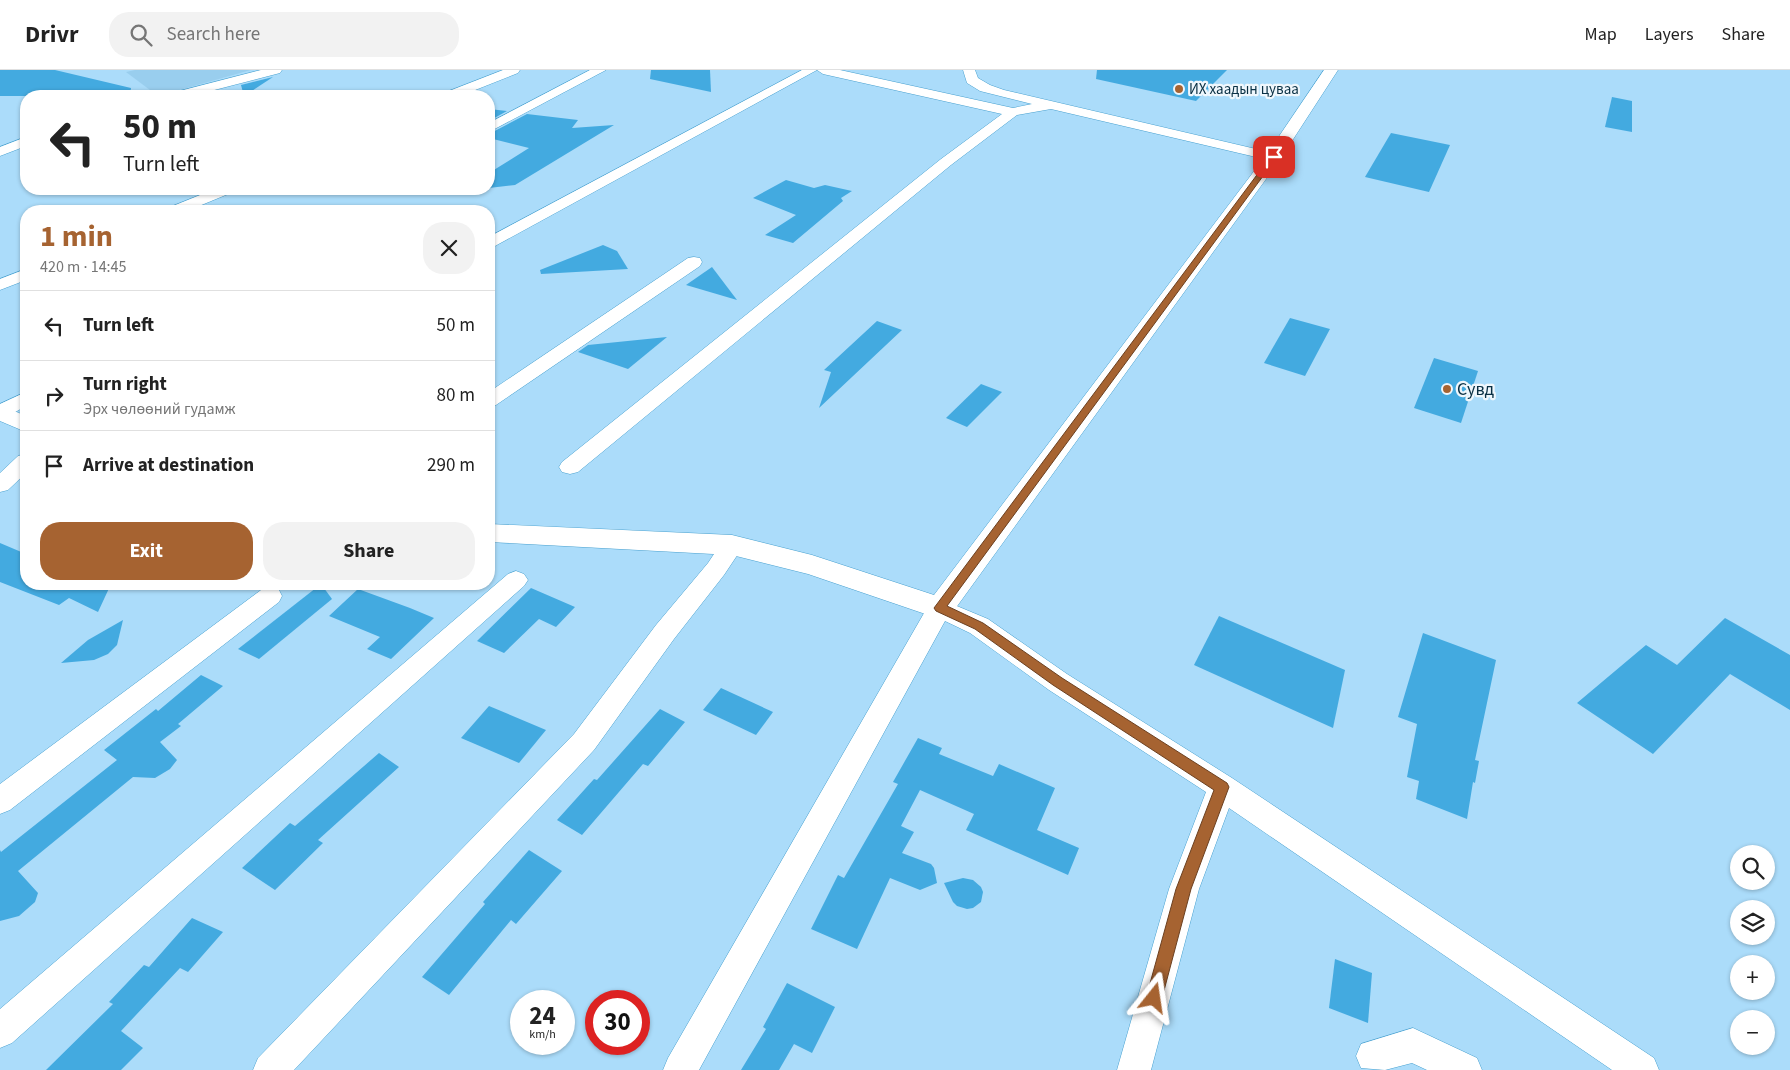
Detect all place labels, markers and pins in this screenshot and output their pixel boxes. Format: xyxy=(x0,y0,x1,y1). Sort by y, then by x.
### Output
place label: ИХ хаадын цуваа xyxy=(1189,79,1299,100)
marker: ИХ хаадын цуваа xyxy=(1173,83,1185,95)
pin xyxy=(1253,136,1295,178)
place label: Сувд xyxy=(1457,377,1495,402)
marker: Сувд xyxy=(1441,383,1453,395)

